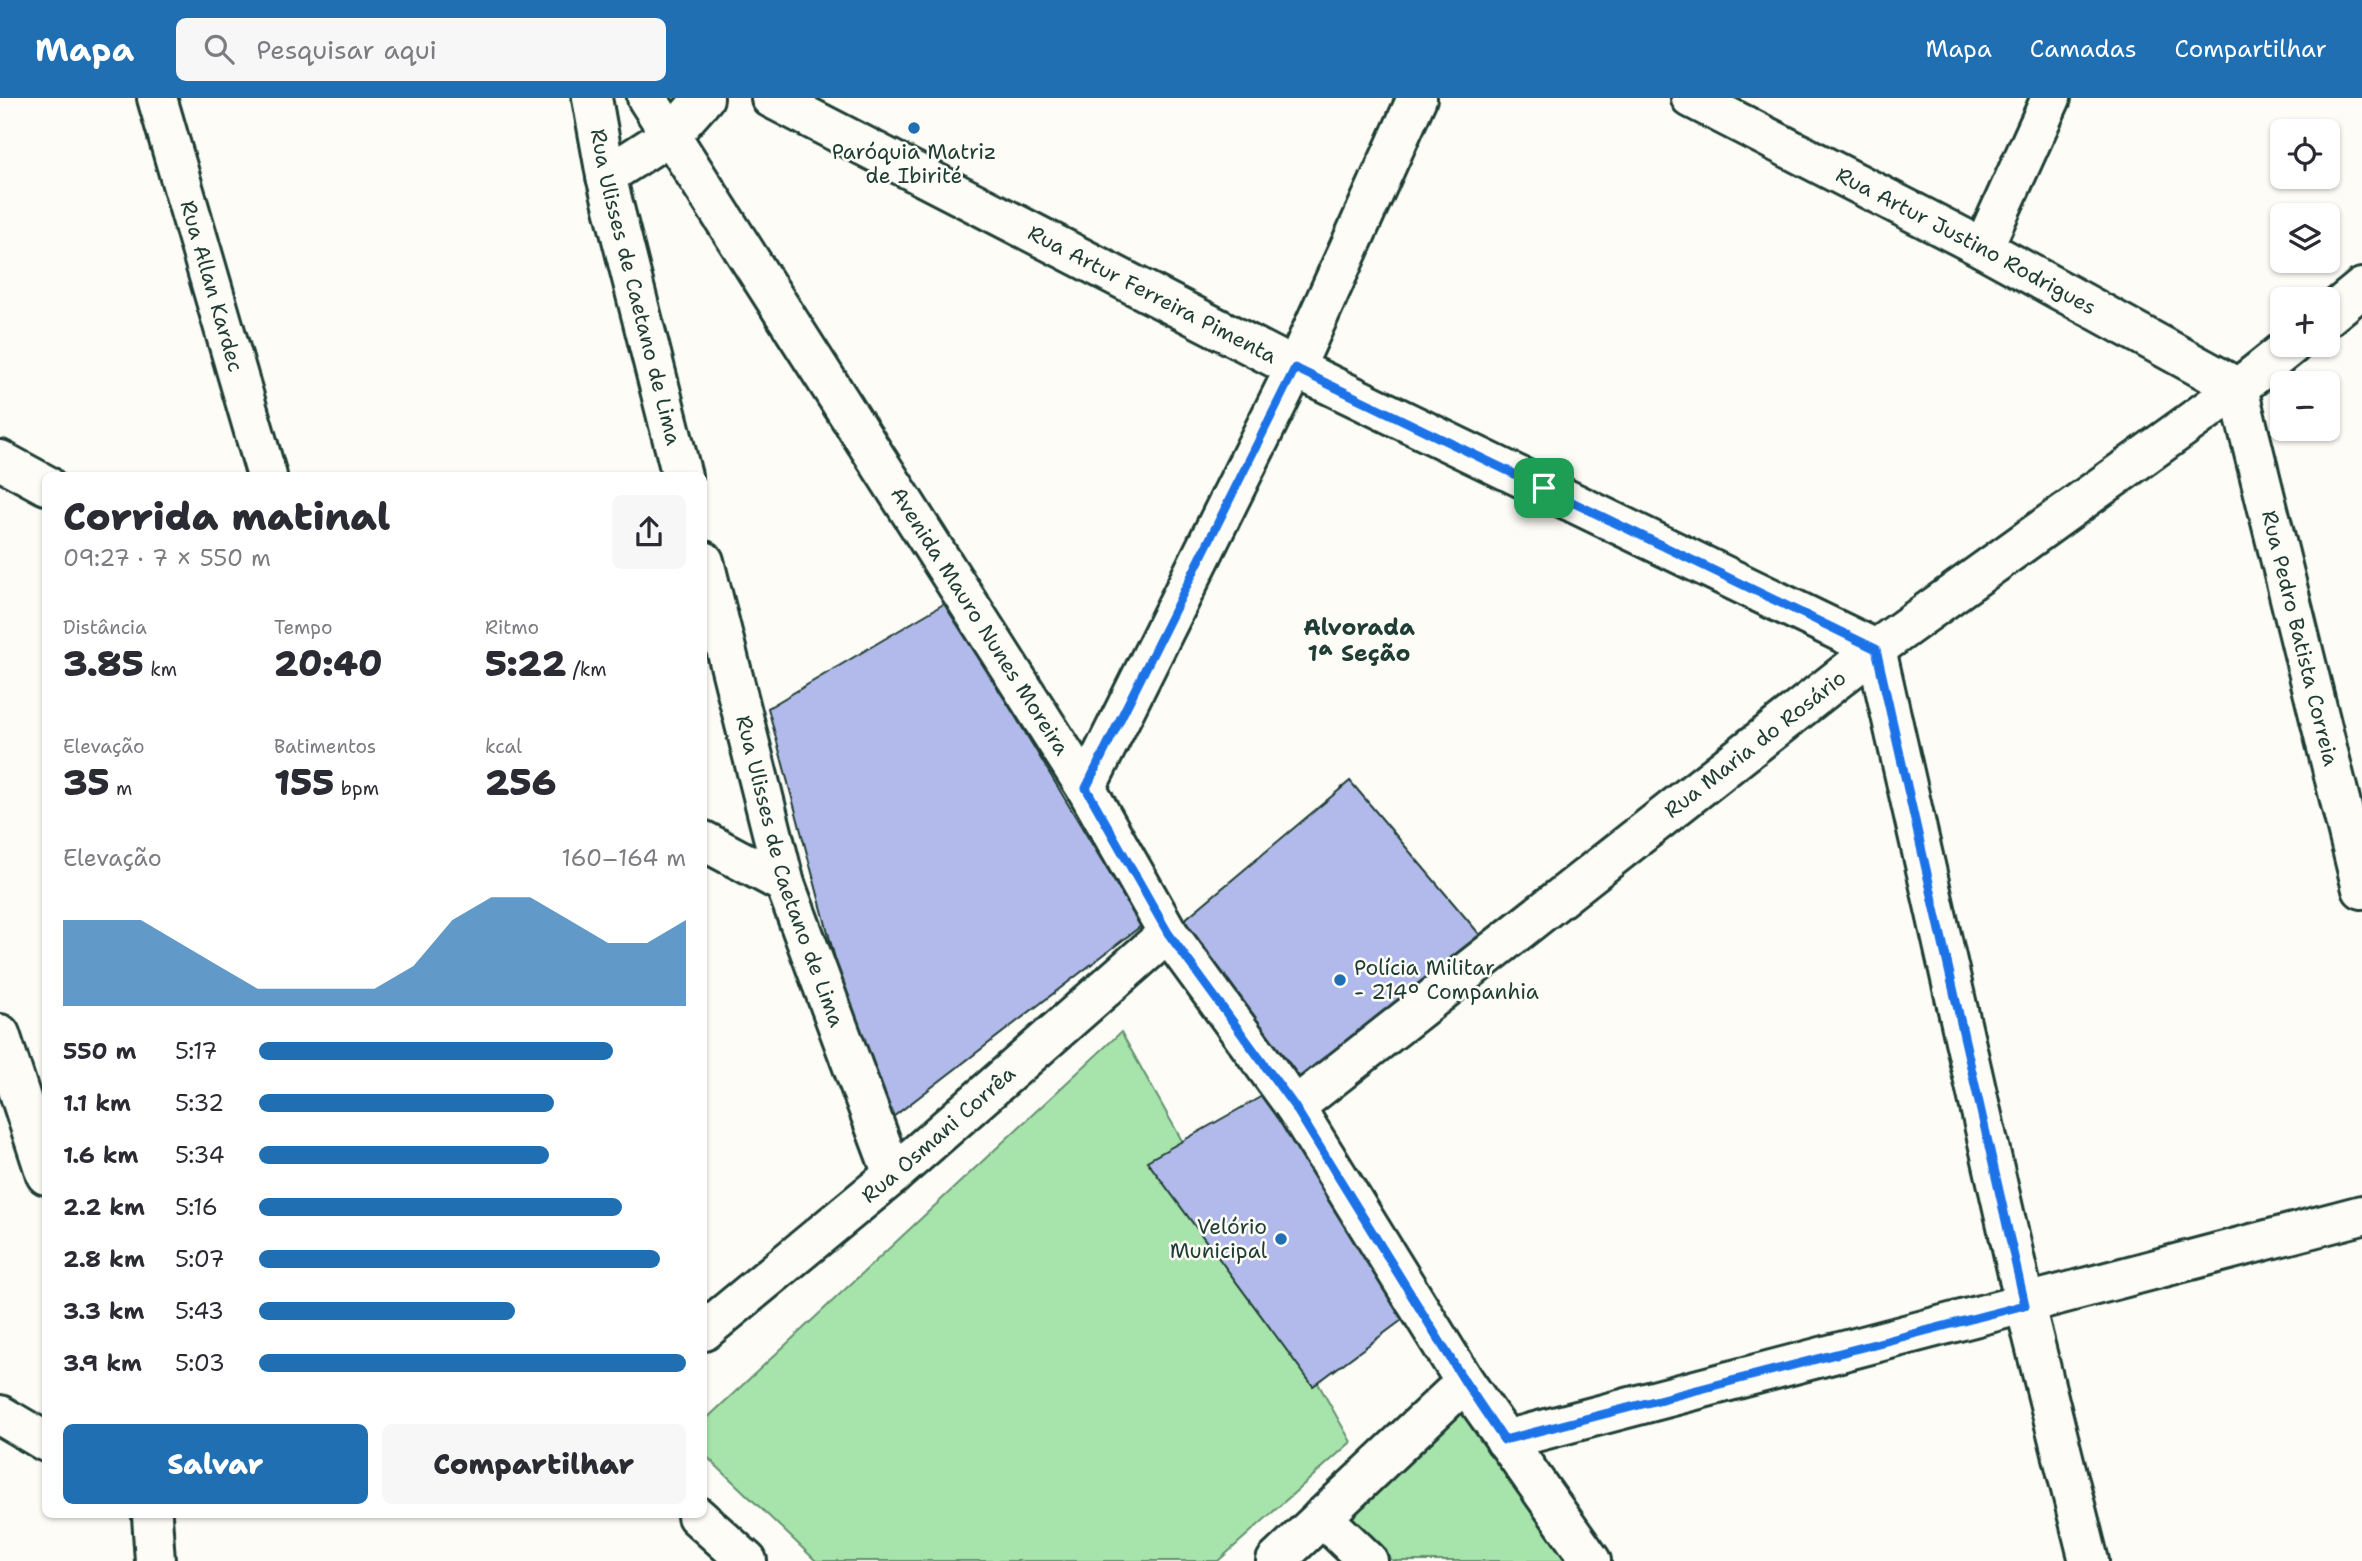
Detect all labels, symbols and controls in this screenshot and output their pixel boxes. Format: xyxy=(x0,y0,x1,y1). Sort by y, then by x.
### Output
search box xyxy=(176,18,666,81)
text: Mapa xyxy=(35,27,134,72)
icon: search xyxy=(200,30,238,68)
text: Pesquisar aqui xyxy=(256,32,437,67)
text: Mapa xyxy=(1925,33,1992,65)
text: Camadas xyxy=(2030,33,2137,65)
text: Compartilhar xyxy=(2175,33,2327,65)
map controls xyxy=(2270,119,2340,441)
button: locate xyxy=(2270,119,2340,189)
marker: Paróquia Matriz de Ibirité xyxy=(906,120,922,136)
street label: Rua Ulisses de Caetano de Lima xyxy=(584,127,688,448)
place label: Paróquia Matriz de Ibirité xyxy=(832,138,996,190)
street label: Rua Artur Justino Rodrigues xyxy=(1831,161,2101,321)
street label: Rua Allan Kardec xyxy=(174,197,250,375)
button: layers xyxy=(2270,203,2340,273)
street label: Rua Artur Ferreira Pimenta xyxy=(1023,219,1282,370)
button: + xyxy=(2270,287,2340,357)
button: − xyxy=(2270,371,2340,441)
pin xyxy=(1514,458,1574,518)
icon: arrive xyxy=(1525,469,1563,507)
street label: Avenida Mauro Nunes Moreira xyxy=(884,482,1076,761)
text: Corrida matinal xyxy=(63,491,391,542)
button: share xyxy=(612,495,686,569)
street label: Rua Pedro Batista Correia xyxy=(2255,508,2345,769)
text: 09:27 · 7 × 550 m xyxy=(63,543,271,573)
district label: Alvorada 1ª Seção xyxy=(1303,612,1415,668)
text: Distância xyxy=(63,615,147,640)
text: Tempo xyxy=(274,615,333,640)
text: Ritmo xyxy=(485,615,539,640)
text: 3.85 xyxy=(63,640,144,687)
text: 20:40 xyxy=(274,640,383,687)
text: 5:22 xyxy=(485,640,566,687)
text: km xyxy=(144,657,177,682)
text: /km xyxy=(566,657,607,682)
street label: Rua Maria do Rosário xyxy=(1659,664,1852,825)
street label: Rua Ulisses de Caetano de Lima xyxy=(729,712,851,1031)
text: Elevação xyxy=(63,734,144,759)
text: Batimentos xyxy=(274,734,376,759)
text: kcal xyxy=(485,734,522,759)
text: 35 xyxy=(63,759,110,806)
text: 155 xyxy=(274,759,334,806)
text: 256 xyxy=(485,759,556,806)
text: m xyxy=(110,776,132,801)
text: bpm xyxy=(334,776,379,801)
text: Elevação xyxy=(63,843,162,873)
text: 160–164 m xyxy=(562,843,686,873)
place label: Polícia Militar - 214° Companhia xyxy=(1354,954,1539,1006)
marker: Polícia Militar - 214° Companhia xyxy=(1332,972,1348,988)
text: 550 m xyxy=(63,1036,136,1066)
text: 5:17 xyxy=(175,1036,217,1066)
street label: Rua Osmani Corrêa xyxy=(856,1060,1022,1209)
text: 1.1 km xyxy=(63,1088,131,1118)
text: 5:32 xyxy=(175,1088,224,1118)
text: 1.6 km xyxy=(63,1140,138,1170)
text: 5:34 xyxy=(175,1140,225,1170)
text: 2.2 km xyxy=(63,1192,145,1222)
text: 5:16 xyxy=(175,1192,218,1222)
place label: Velório Municipal xyxy=(1170,1213,1268,1265)
marker: Velório Municipal xyxy=(1273,1231,1289,1247)
text: 2.8 km xyxy=(63,1244,145,1274)
text: 5:07 xyxy=(175,1244,225,1274)
text: 3.3 km xyxy=(63,1296,144,1326)
text: 5:43 xyxy=(175,1296,224,1326)
text: 3.9 km xyxy=(63,1348,142,1378)
text: 5:03 xyxy=(175,1348,225,1378)
button: Salvar xyxy=(63,1424,368,1504)
button: Compartilhar xyxy=(382,1424,686,1504)

